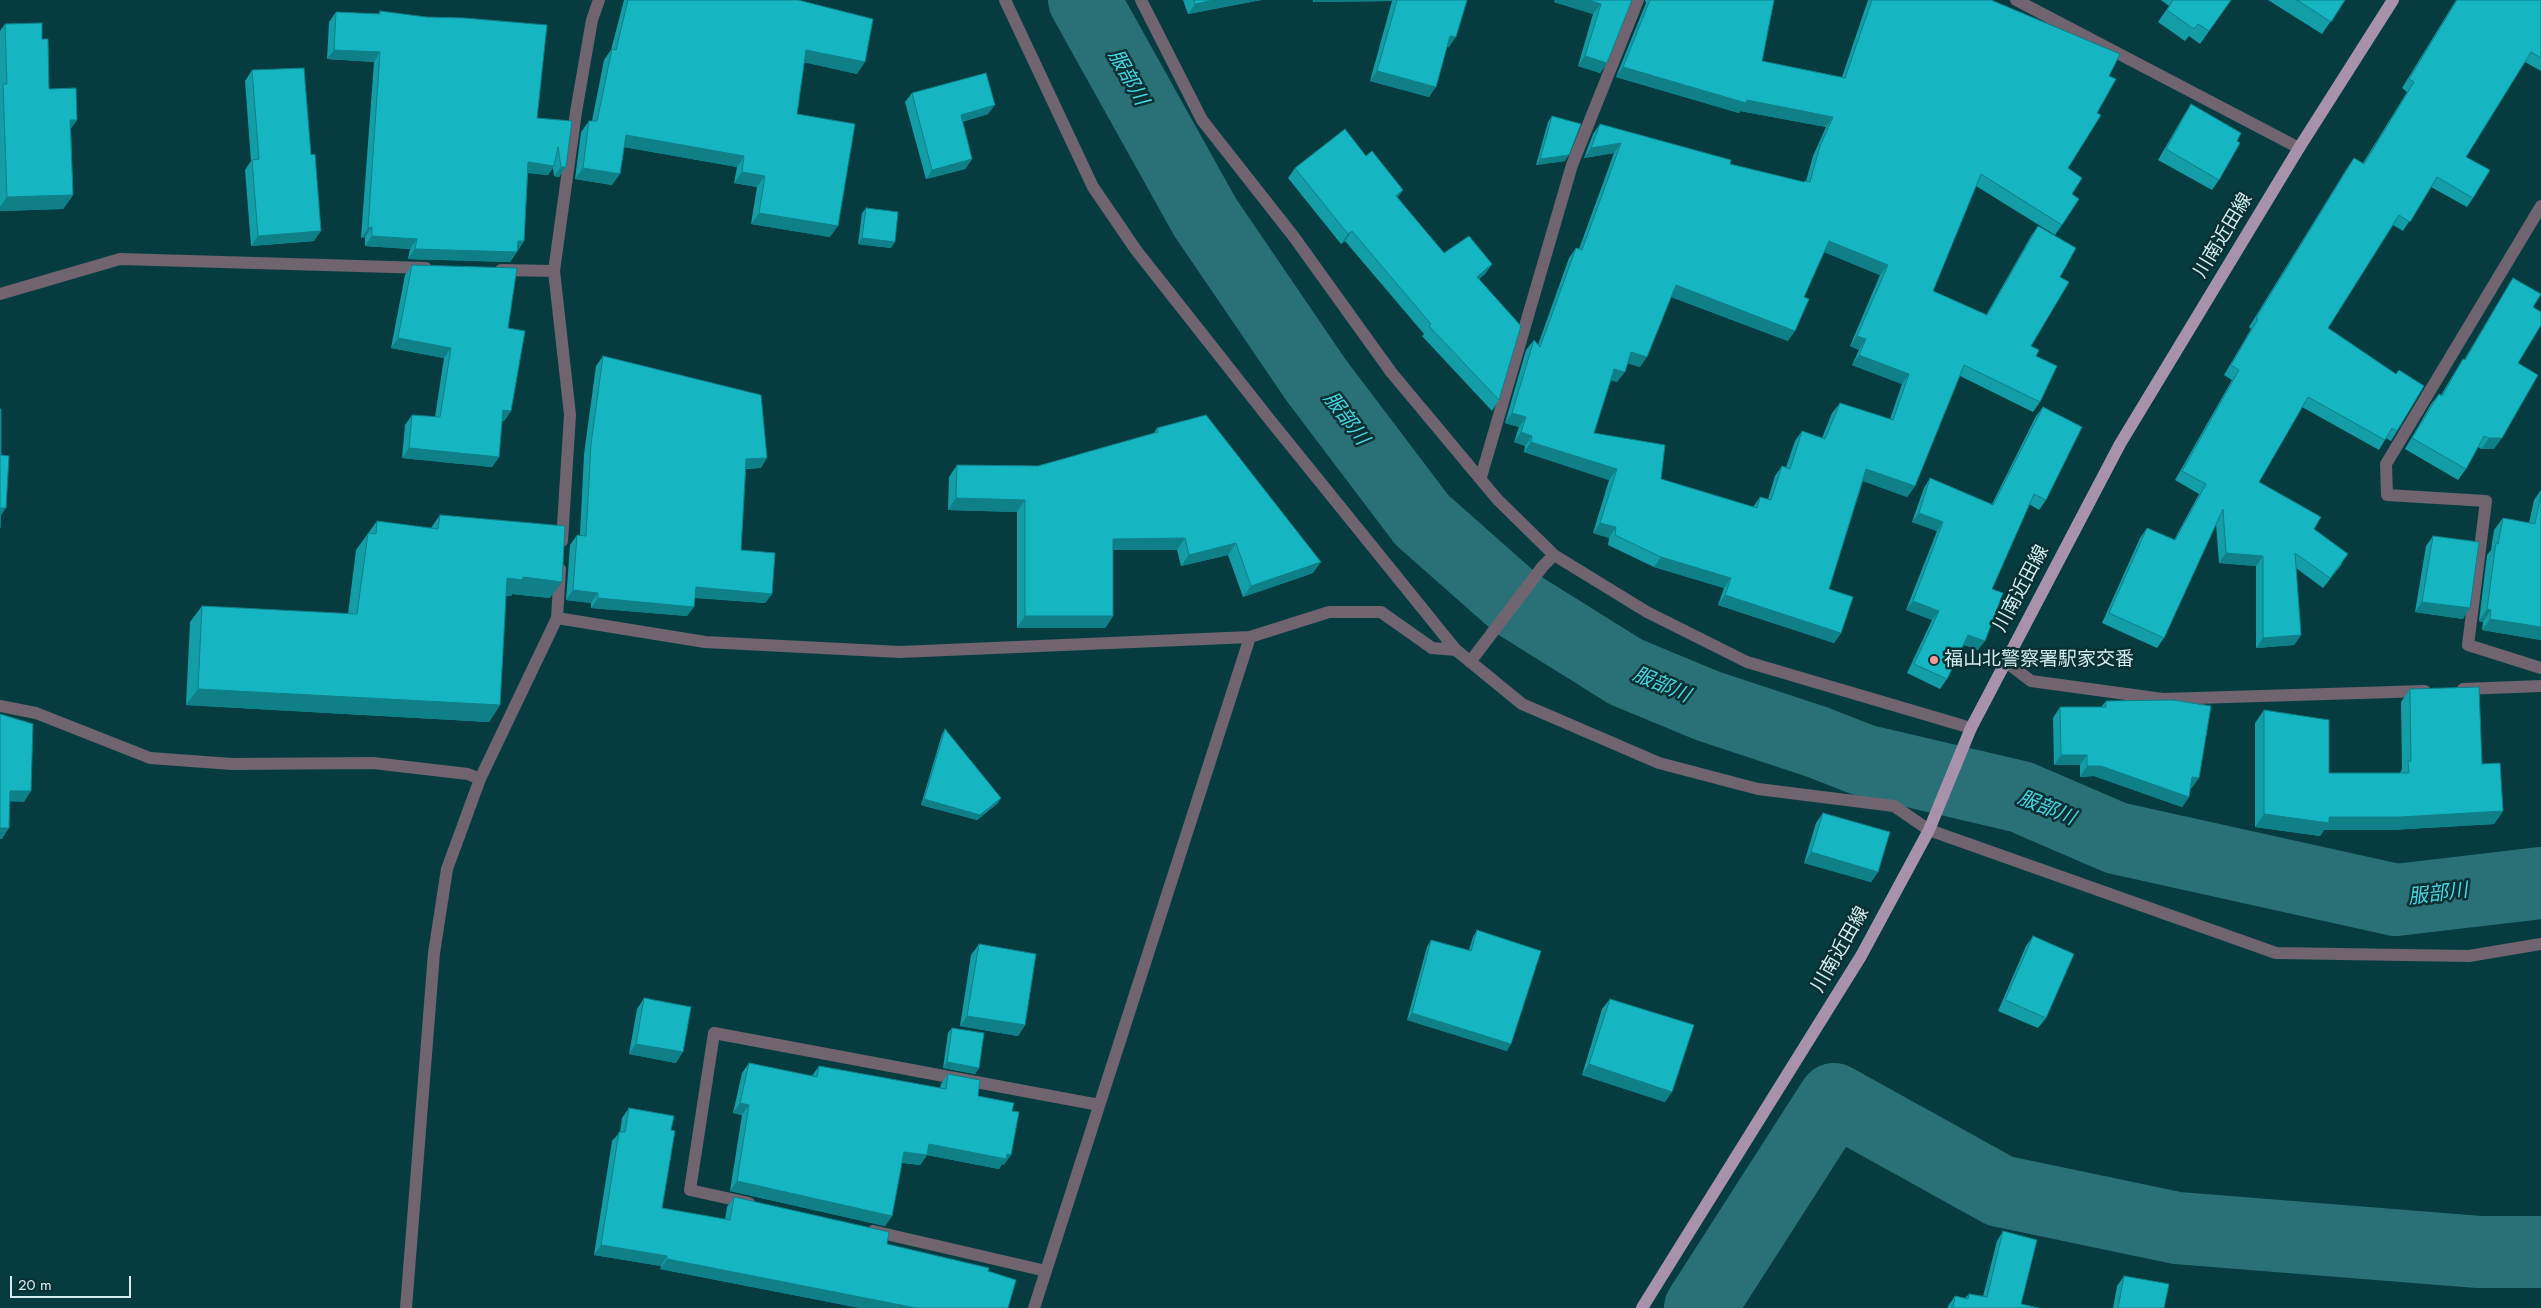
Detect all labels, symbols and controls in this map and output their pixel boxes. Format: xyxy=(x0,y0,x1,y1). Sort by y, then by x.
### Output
water label: 服部川 xyxy=(1102,46,1152,110)
street label: 川南近田線 xyxy=(2190,189,2258,283)
water label: 服部川 xyxy=(1317,388,1373,450)
street label: 川南近田線 xyxy=(1990,542,2054,636)
place label: 福山北警察署駅家交番 xyxy=(1944,649,2134,671)
marker: 福山北警察署駅家交番 xyxy=(1928,654,1940,666)
water label: 服部川 xyxy=(1629,663,1693,709)
water label: 服部川 xyxy=(2014,787,2078,831)
water label: 服部川 xyxy=(2407,879,2469,911)
street label: 川南近田線 xyxy=(1807,903,1875,997)
scale bar xyxy=(12,1266,134,1298)
text: 20 m xyxy=(18,1274,52,1296)

